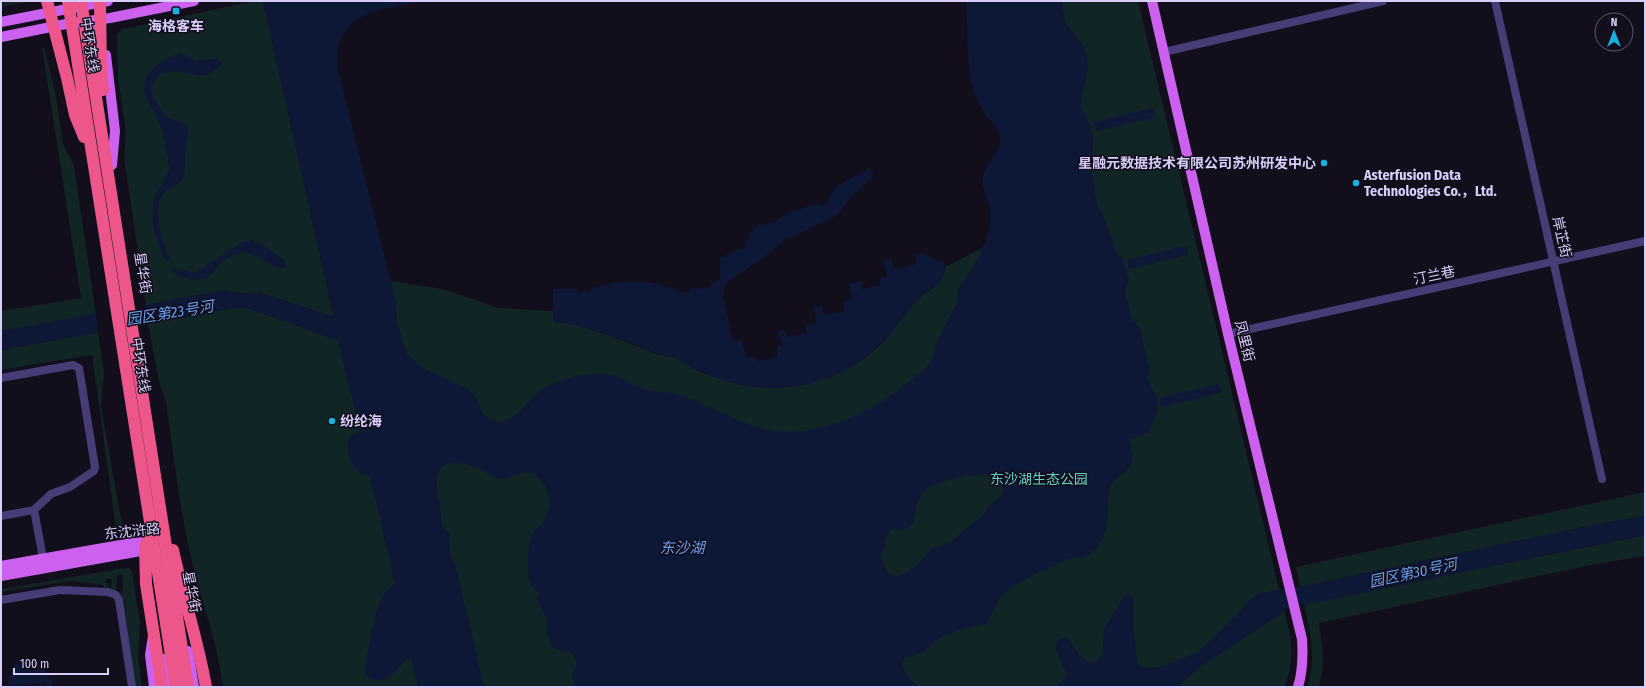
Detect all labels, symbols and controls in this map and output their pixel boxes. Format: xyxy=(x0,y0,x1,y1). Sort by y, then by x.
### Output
marker: 海格客车 xyxy=(171,6,181,16)
north arrow xyxy=(1594,12,1634,52)
street label: 中环东线 xyxy=(77,16,102,74)
text: N xyxy=(1611,16,1617,29)
place label: 海格客车 xyxy=(148,18,204,35)
place label: 星融元数据技术有限公司苏州研发中心 xyxy=(1078,155,1316,172)
marker: 星融元数据技术有限公司苏州研发中心 xyxy=(1319,158,1329,168)
place label: Asterfusion Data Technologies Co.，Ltd. xyxy=(1363,167,1497,200)
marker: Asterfusion Data Technologies Co.，Ltd. xyxy=(1351,178,1361,188)
street label: 岸芷街 xyxy=(1549,215,1575,259)
street label: 星华街 xyxy=(131,251,154,295)
street label: 汀兰巷 xyxy=(1412,263,1456,288)
water label: 园区第23号河 xyxy=(125,297,218,329)
street label: 凤里街 xyxy=(1231,319,1258,364)
street label: 中环东线 xyxy=(128,336,153,394)
place label: 纷纶海 xyxy=(340,413,382,430)
marker: 纷纶海 xyxy=(327,416,337,426)
park label: 东沙湖生态公园 xyxy=(990,471,1088,488)
street label: 东沈浒路 xyxy=(103,520,161,543)
water label: 东沙湖 xyxy=(659,539,706,557)
water label: 园区第30号河 xyxy=(1367,554,1462,591)
street label: 星华街 xyxy=(179,570,204,614)
scale bar xyxy=(14,650,108,676)
text: 100 m xyxy=(20,657,49,671)

